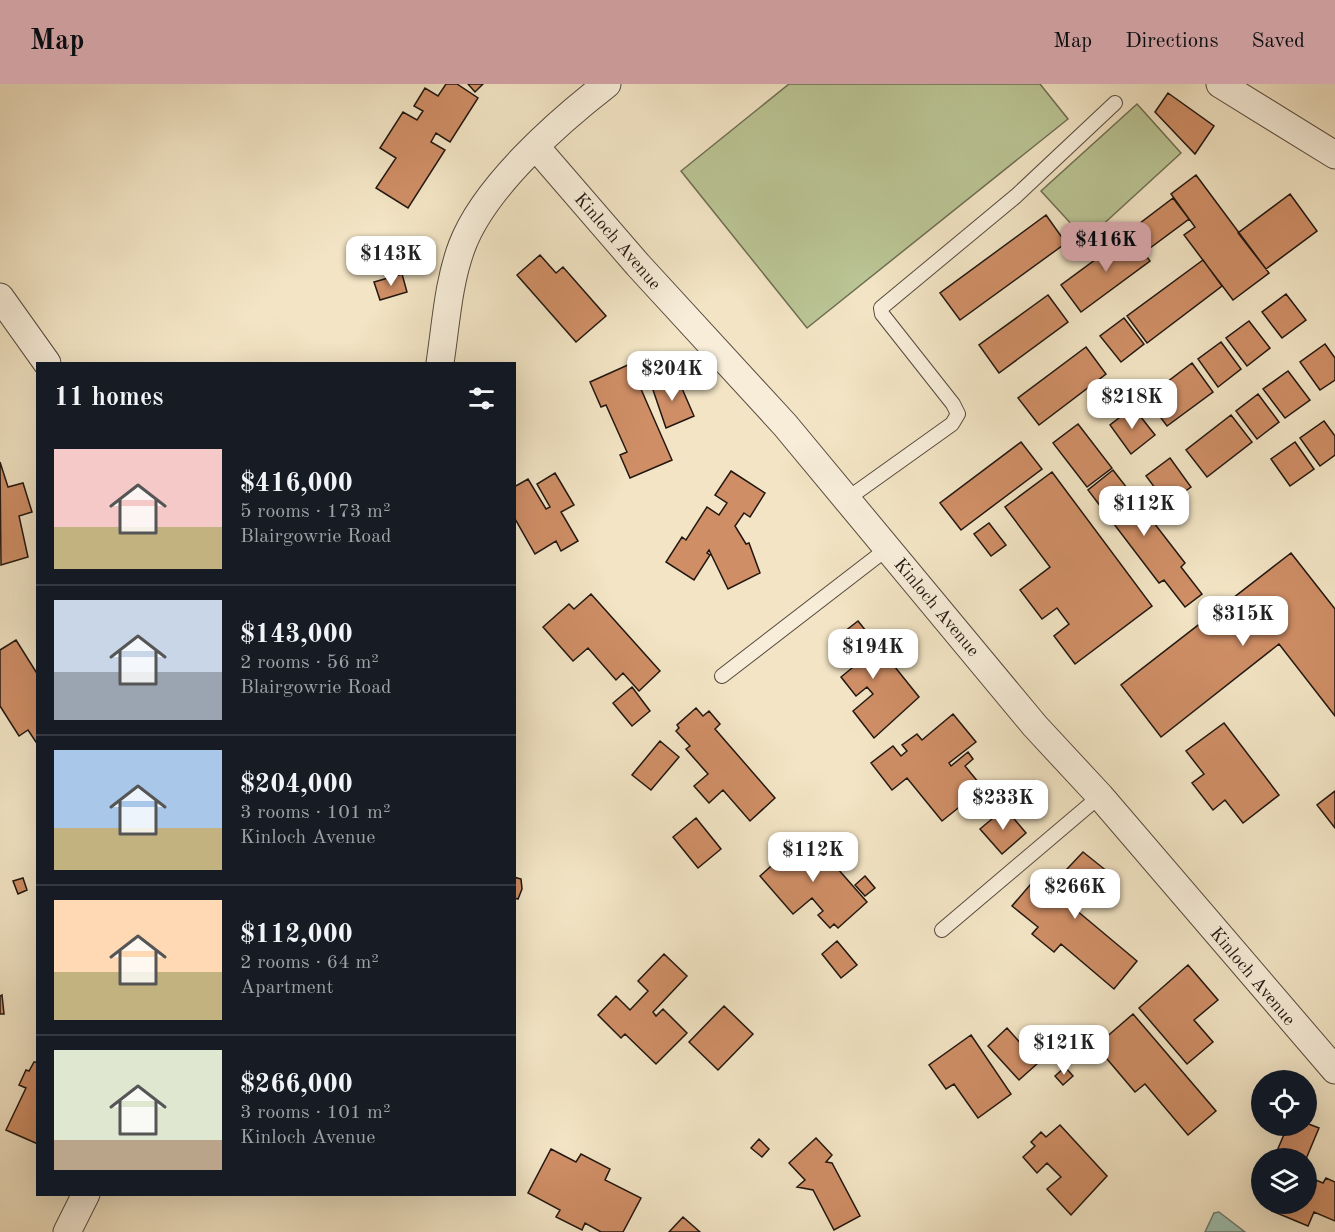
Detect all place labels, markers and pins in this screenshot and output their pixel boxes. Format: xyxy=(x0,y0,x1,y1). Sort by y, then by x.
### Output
pin: $416K xyxy=(1064,222,1148,273)
pin: $143K xyxy=(349,236,433,287)
pin: $204K xyxy=(630,351,714,402)
pin: $218K xyxy=(1090,379,1174,430)
pin: $112K xyxy=(1102,486,1186,537)
pin: $315K xyxy=(1201,596,1285,647)
pin: $194K xyxy=(831,629,915,680)
pin: $233K xyxy=(961,780,1045,831)
pin: $112K xyxy=(771,832,855,883)
pin: $266K xyxy=(1033,869,1117,920)
pin: $121K xyxy=(1022,1025,1106,1076)

